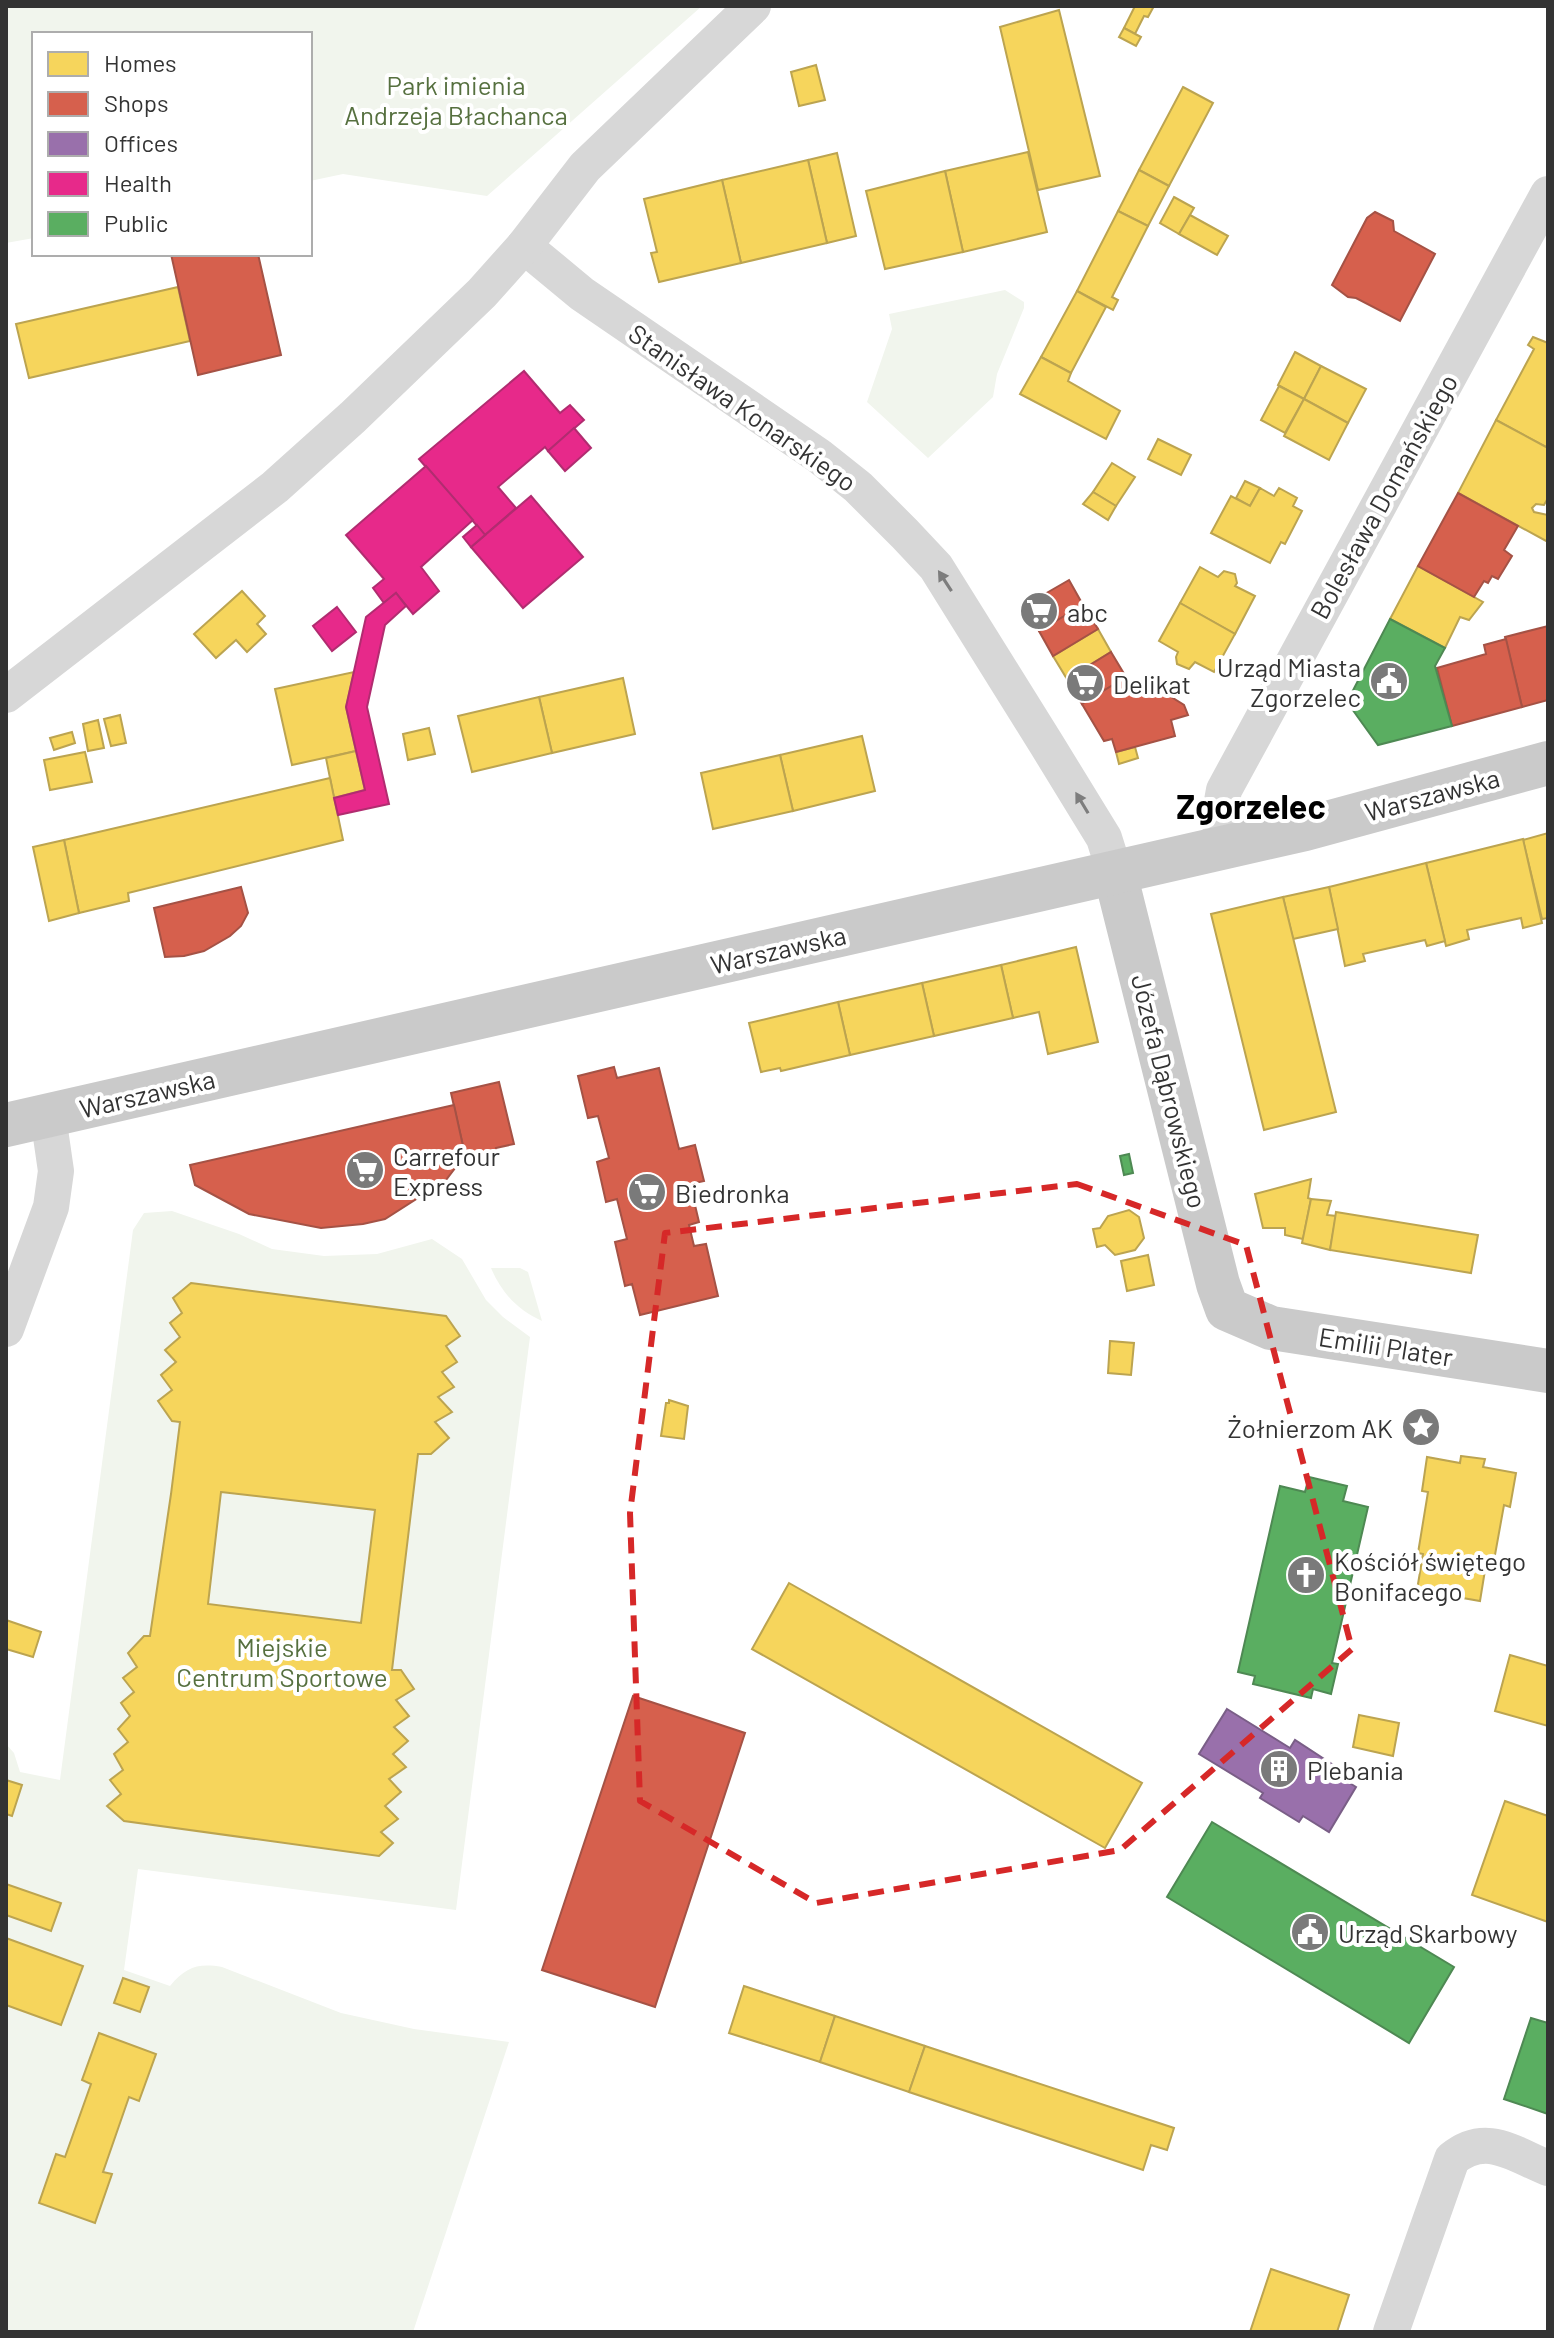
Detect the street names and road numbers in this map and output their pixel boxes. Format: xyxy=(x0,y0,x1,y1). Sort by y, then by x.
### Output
street label: Stanisława Konarskiego xyxy=(623,317,863,497)
street label: Bolesława Domańskiego xyxy=(1303,368,1463,624)
street label: Warszawska xyxy=(1361,761,1503,827)
street label: Warszawska xyxy=(707,918,849,980)
street label: Józefa Dąbrowskiego xyxy=(1126,971,1214,1211)
street label: Warszawska xyxy=(76,1062,218,1124)
street label: Emilii Plater xyxy=(1317,1320,1456,1372)

